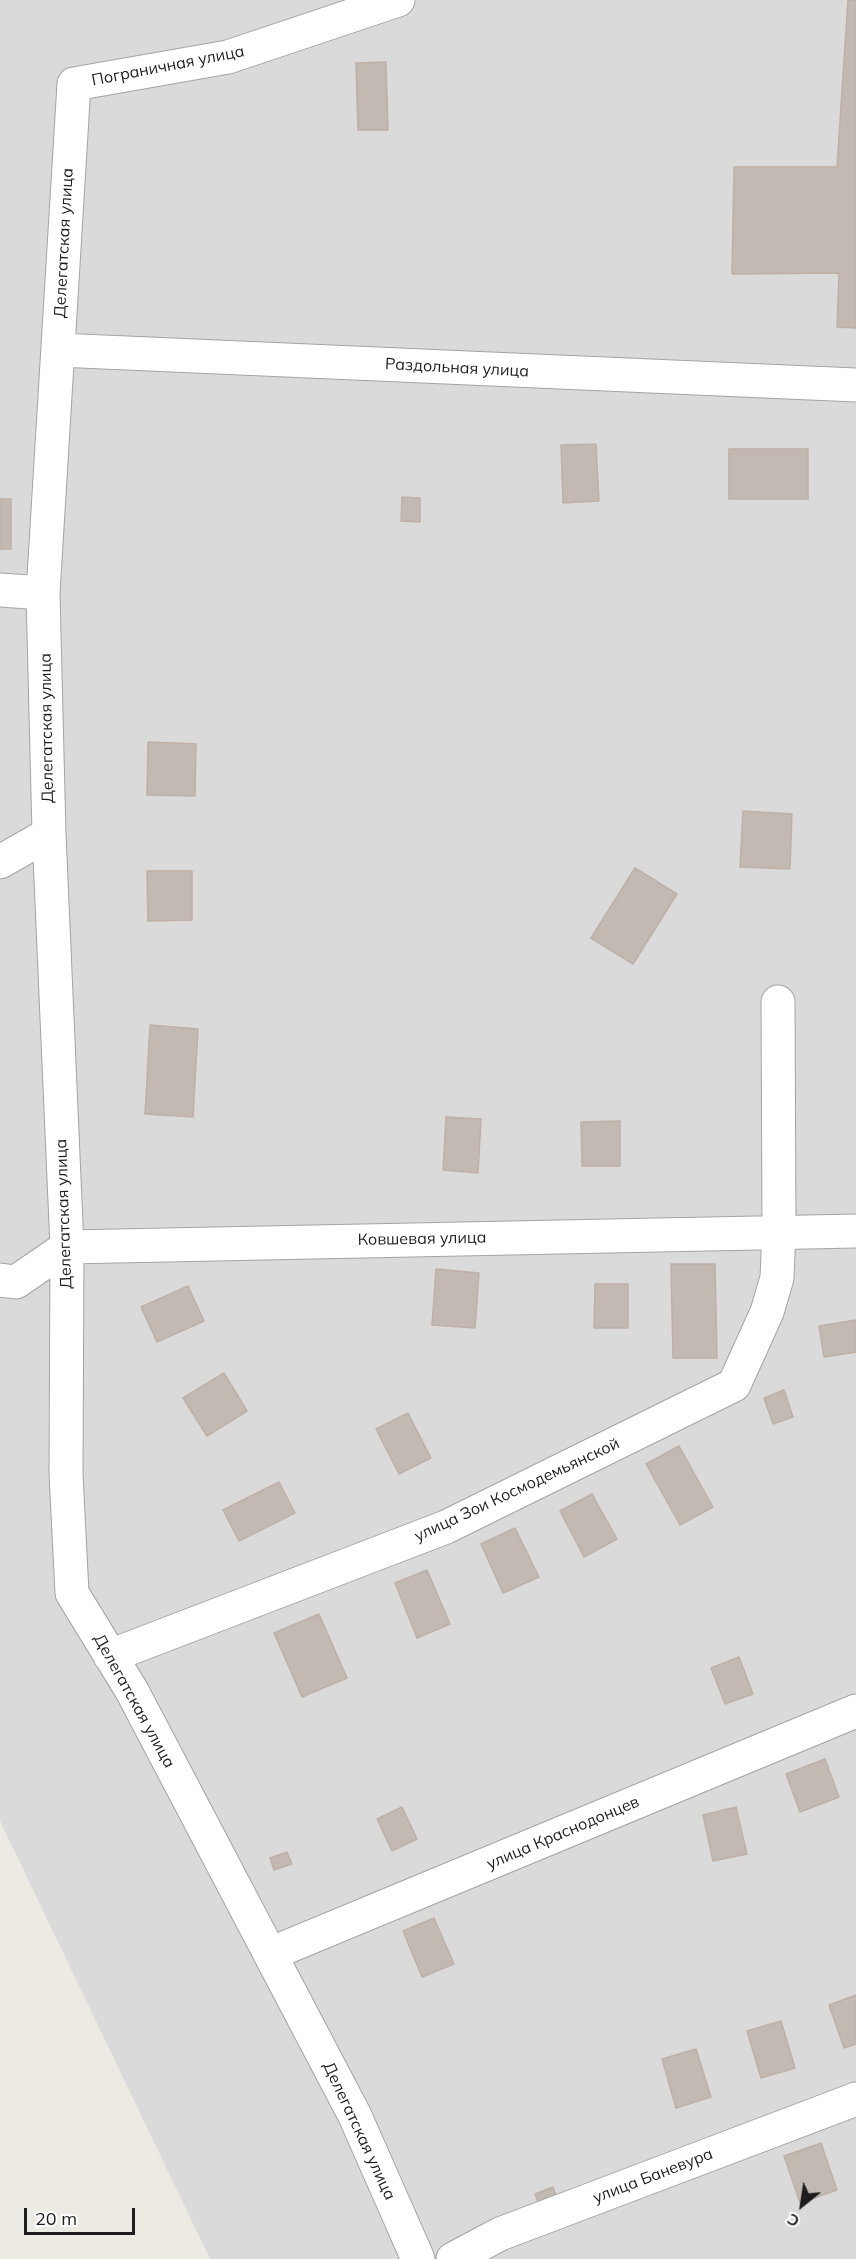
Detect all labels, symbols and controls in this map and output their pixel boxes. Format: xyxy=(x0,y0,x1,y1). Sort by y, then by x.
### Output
street label: Пограничная улица xyxy=(90,42,246,90)
street label: Делегатская улица xyxy=(50,168,78,318)
street label: Раздольная улица xyxy=(384,355,530,381)
street label: Делегатская улица xyxy=(36,653,58,803)
street label: Делегатская улица xyxy=(52,1139,76,1289)
street label: Ковшевая улица xyxy=(357,1228,487,1250)
street label: улица Зои Космодемьянской xyxy=(411,1434,623,1546)
street label: Делегатская улица xyxy=(89,1631,179,1771)
street label: улица Краснодонцев xyxy=(484,1792,642,1874)
street label: Делегатская улица xyxy=(319,2059,399,2203)
street label: улица Баневура xyxy=(590,2144,716,2208)
north arrow xyxy=(772,2175,832,2235)
scale bar xyxy=(27,2196,138,2234)
text: 20 m xyxy=(35,2207,77,2230)
text: С xyxy=(783,2209,803,2232)

